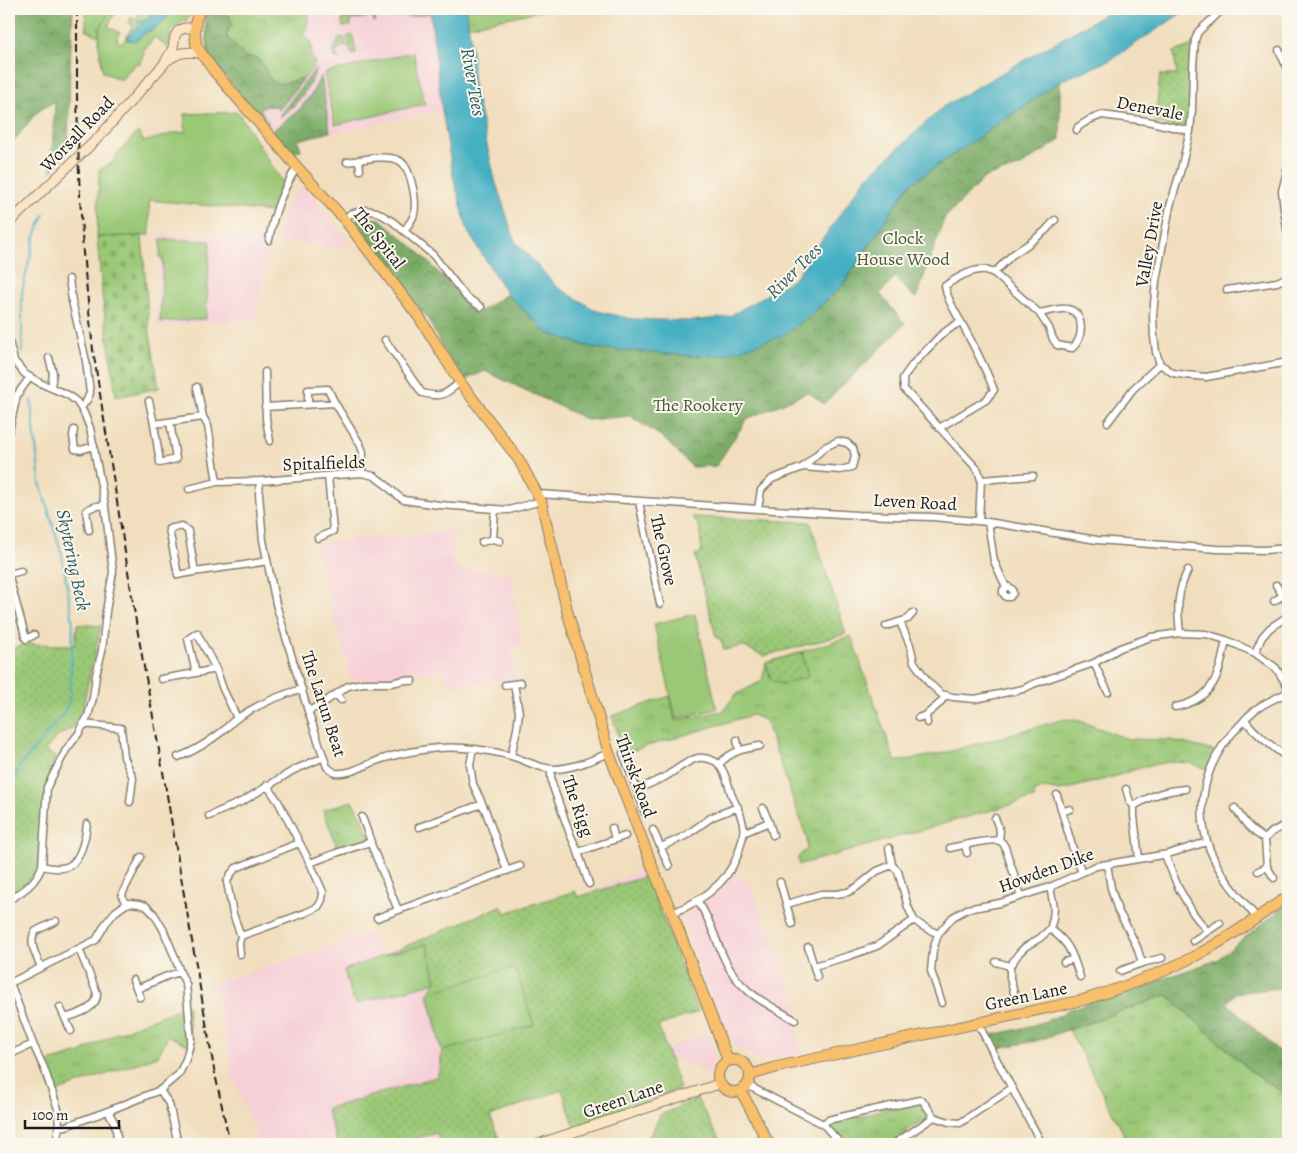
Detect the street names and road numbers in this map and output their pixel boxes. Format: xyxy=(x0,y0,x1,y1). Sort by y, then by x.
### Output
street label: Denevale xyxy=(1115,90,1185,126)
street label: Worsall Road xyxy=(34,91,119,178)
street label: Valley Drive xyxy=(1129,199,1168,290)
street label: The Spital xyxy=(347,202,411,274)
street label: Spitalfields xyxy=(282,450,366,476)
street label: Leven Road xyxy=(872,488,958,516)
street label: The Grove xyxy=(645,512,683,588)
street label: The Larun Beat xyxy=(296,648,352,760)
street label: Thirsk Road xyxy=(610,731,662,821)
street label: The Rigg xyxy=(556,772,600,840)
street label: Howden Dike xyxy=(995,842,1097,898)
street label: Green Lane xyxy=(983,976,1069,1016)
street label: Green Lane xyxy=(580,1074,666,1124)

